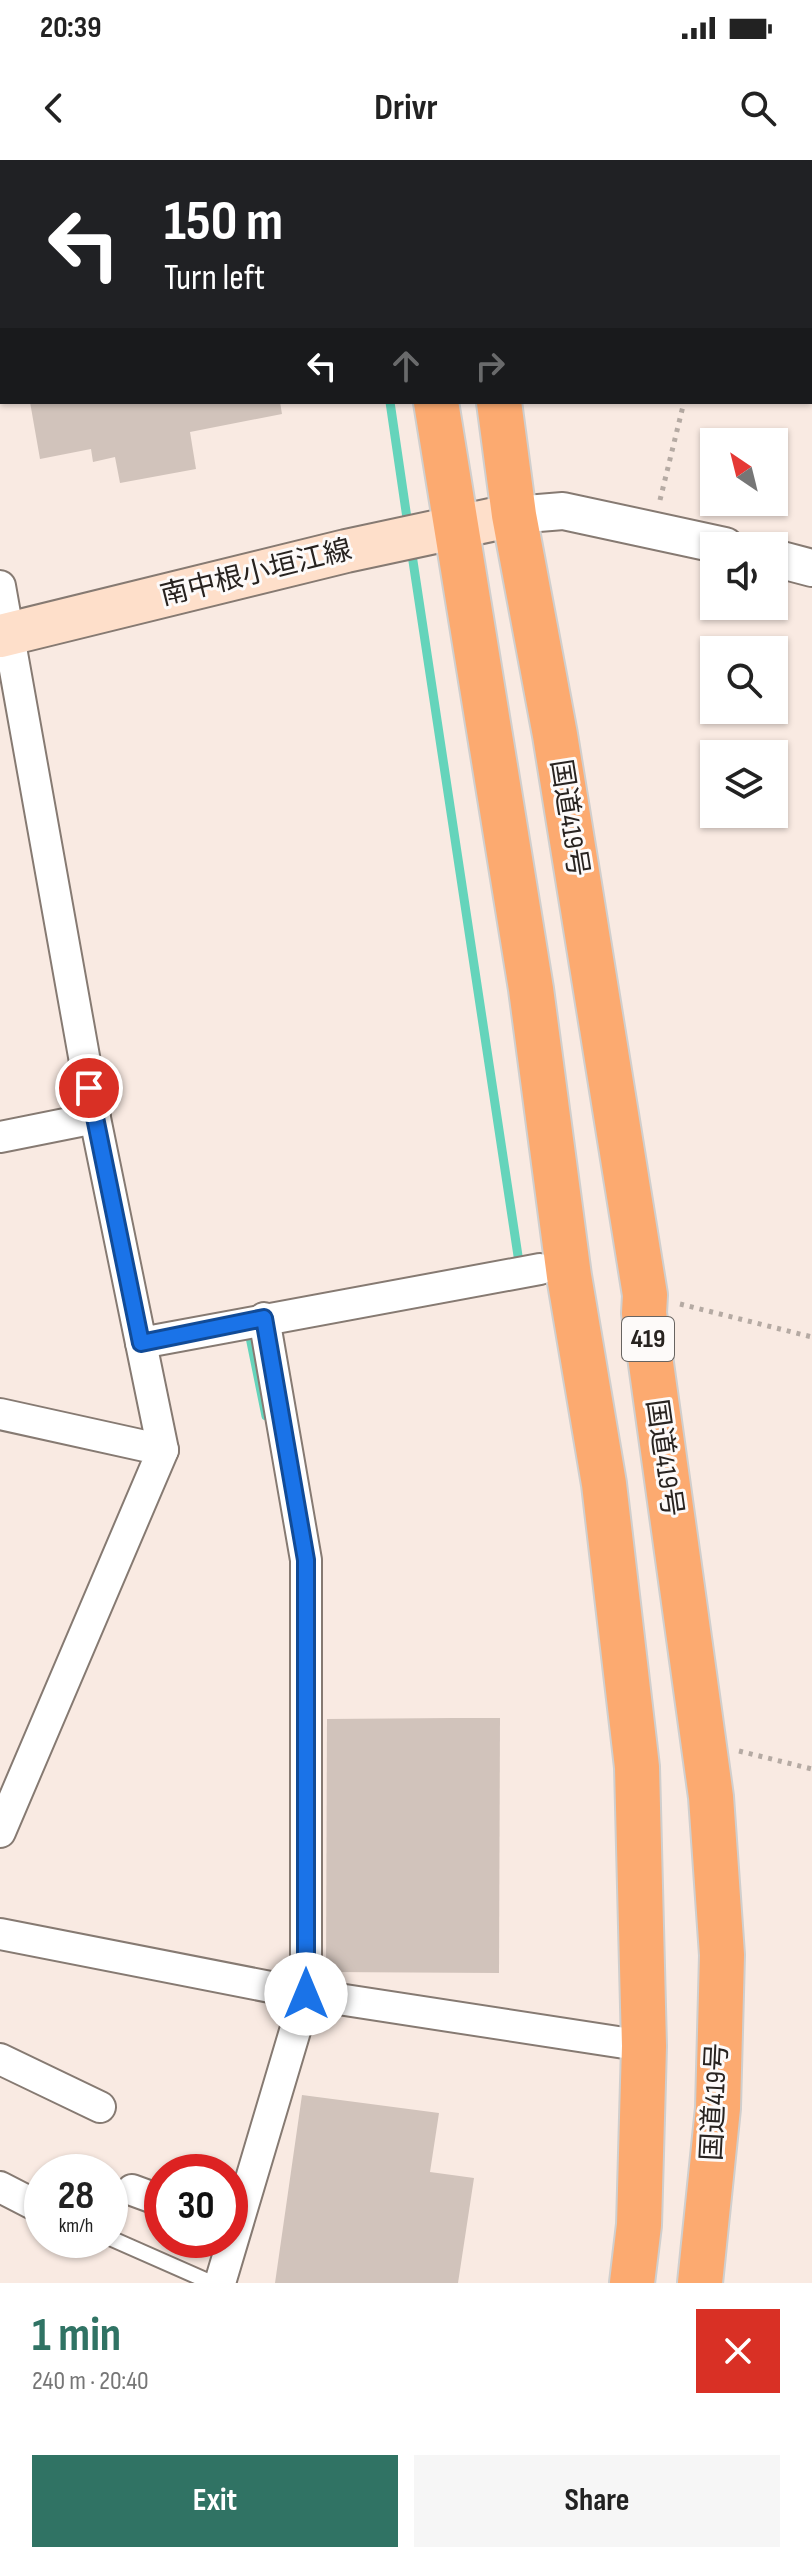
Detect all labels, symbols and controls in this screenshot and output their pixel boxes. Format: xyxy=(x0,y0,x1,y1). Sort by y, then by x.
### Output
text: 20:39 xyxy=(40,10,101,46)
icon: back xyxy=(32,86,76,130)
icon: search xyxy=(736,86,780,130)
text: Drivr xyxy=(374,87,438,130)
text: 150 m xyxy=(164,189,283,256)
icon: left xyxy=(32,192,136,296)
text: Turn left xyxy=(164,257,265,300)
icon: left xyxy=(300,344,344,388)
icon: ahead xyxy=(384,344,428,388)
icon: right xyxy=(468,344,512,388)
north arrow xyxy=(700,428,788,516)
map controls xyxy=(700,428,788,828)
button: sound xyxy=(700,532,788,620)
street label: 南中根小垣江線 xyxy=(157,533,355,613)
button: search xyxy=(700,636,788,724)
button: layers xyxy=(700,740,788,828)
street label: 国道419号 xyxy=(543,757,595,879)
pin xyxy=(55,1054,123,1122)
icon: arrive xyxy=(67,1066,111,1110)
road number: 419 xyxy=(622,1317,674,1361)
street label: 国道419号 xyxy=(639,1397,689,1519)
position arrow xyxy=(264,1952,348,2036)
street label: 国道419号 xyxy=(695,2042,735,2162)
speed limit sign: 30 xyxy=(144,2154,248,2258)
text: 28 xyxy=(58,2172,94,2220)
text: km/h xyxy=(59,2214,93,2238)
text: 1 min xyxy=(32,2307,121,2364)
button: close xyxy=(696,2309,780,2393)
text: 240 m · 20:40 xyxy=(32,2366,149,2397)
button: Exit xyxy=(32,2455,398,2547)
button: Share xyxy=(414,2455,780,2547)

